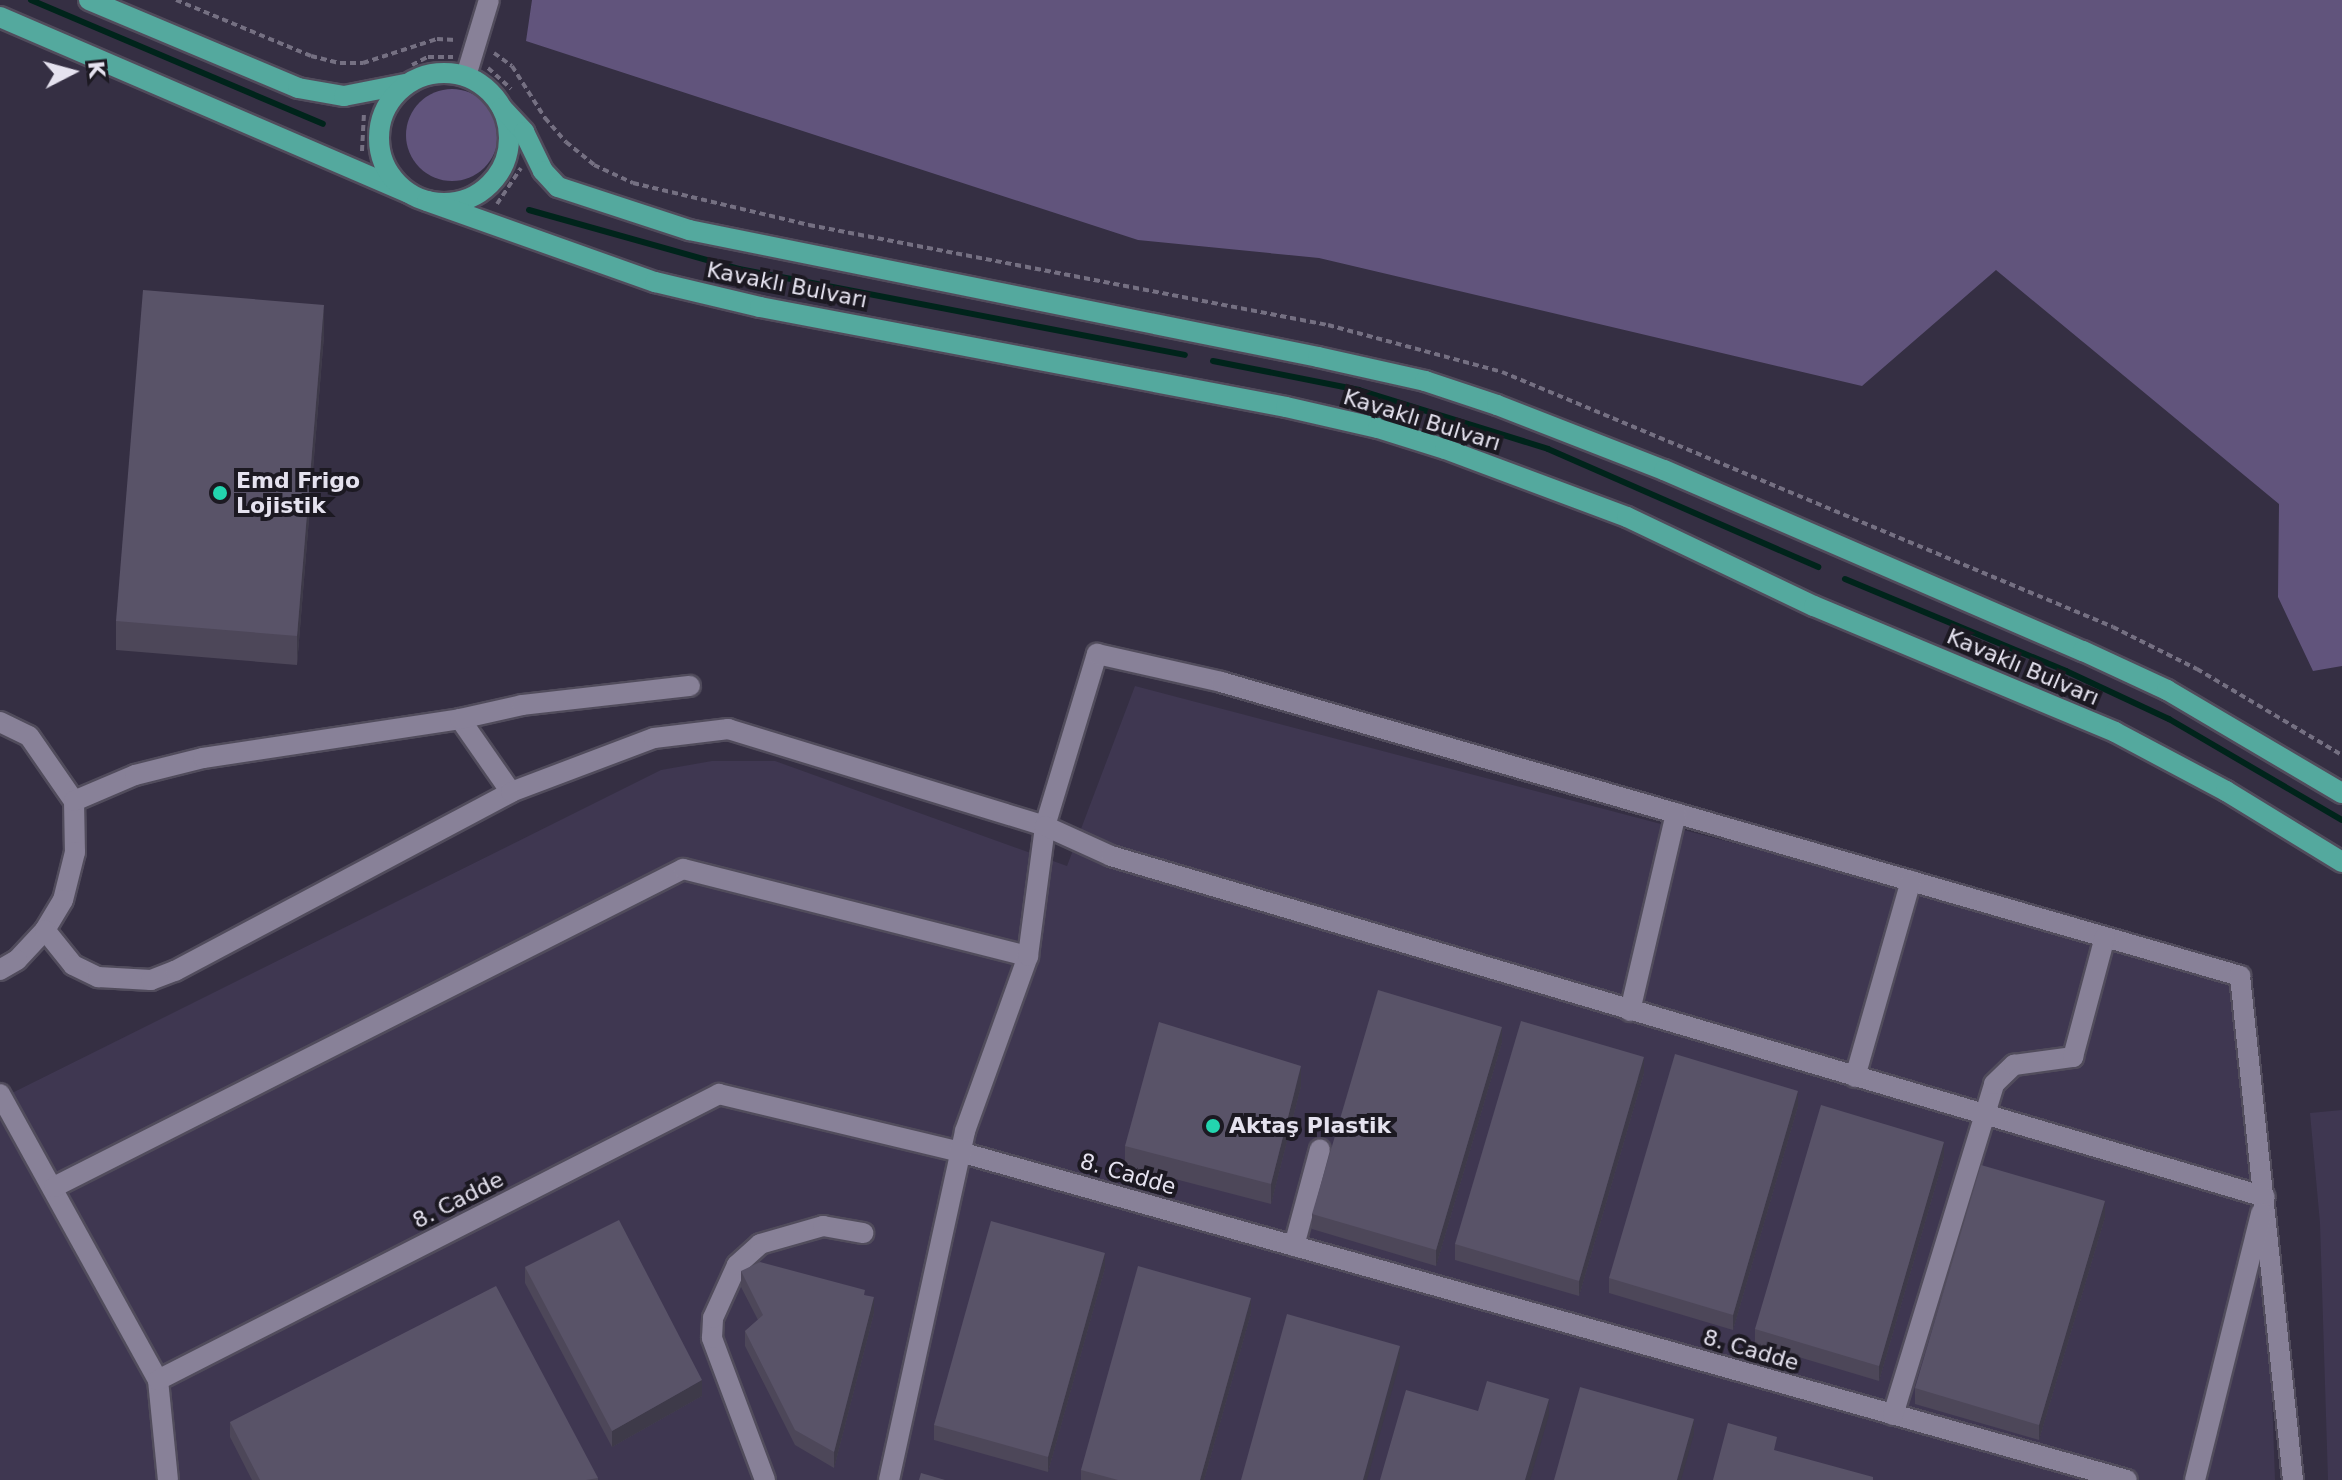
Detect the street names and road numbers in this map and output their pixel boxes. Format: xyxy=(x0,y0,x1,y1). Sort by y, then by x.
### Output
street label: Kavaklı Bulvarı xyxy=(705,257,869,313)
street label: Kavaklı Bulvarı xyxy=(1340,384,1504,456)
street label: Kavaklı Bulvarı xyxy=(1943,623,2103,711)
street label: 8. Cadde xyxy=(1077,1148,1179,1200)
street label: 8. Cadde xyxy=(408,1166,508,1234)
street label: 8. Cadde xyxy=(1700,1324,1802,1376)

